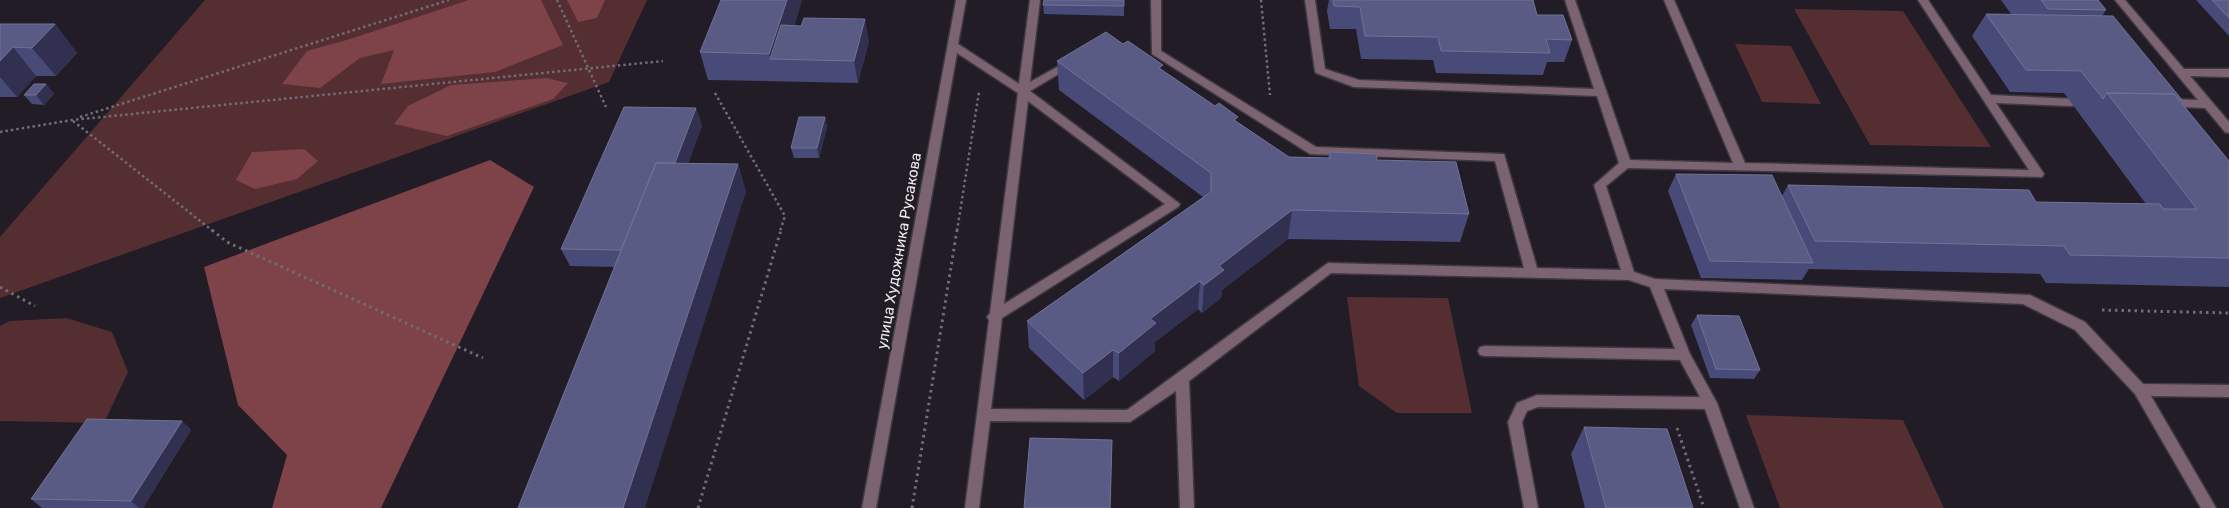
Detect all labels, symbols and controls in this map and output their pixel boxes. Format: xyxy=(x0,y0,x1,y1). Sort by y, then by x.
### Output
street label: улица Художника Русакова xyxy=(873,151,925,351)

